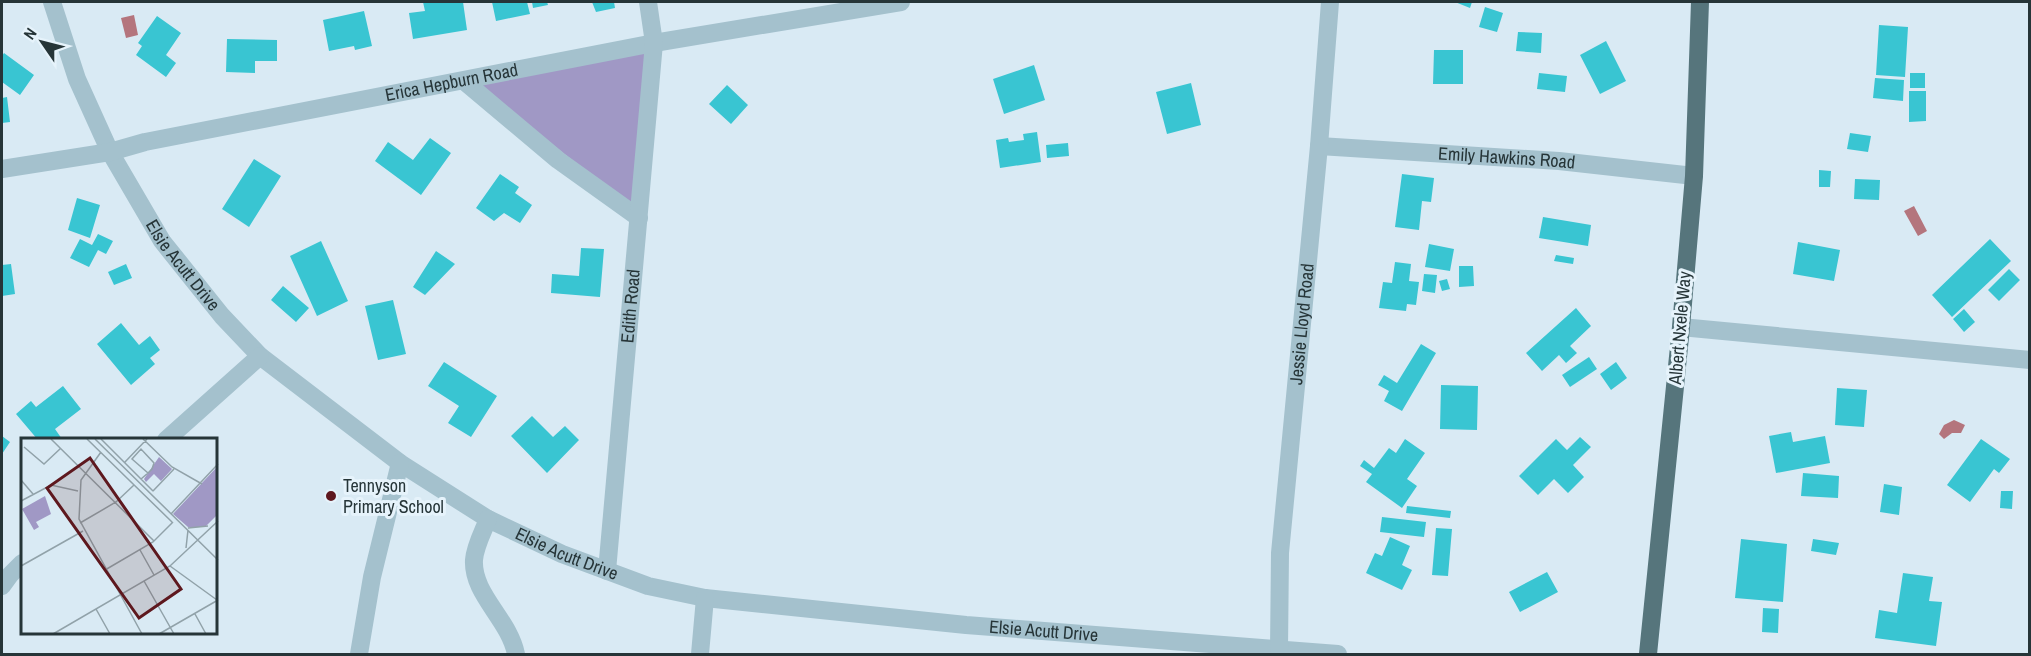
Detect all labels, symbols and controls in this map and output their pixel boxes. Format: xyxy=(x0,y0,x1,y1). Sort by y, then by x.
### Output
north arrow xyxy=(12,12,72,72)
text: N xyxy=(18,23,41,44)
street label: Erica Hepburn Road xyxy=(383,57,520,107)
street label: Emily Hawkins Road xyxy=(1437,140,1576,175)
street label: Elsie Acutt Drive xyxy=(140,215,226,316)
street label: Jessie Lloyd Road xyxy=(1283,262,1320,386)
street label: Edith Road xyxy=(614,268,646,344)
street label: Albert Nxele Way xyxy=(1662,270,1697,387)
inset map xyxy=(21,438,218,635)
place label: Tennyson Primary School xyxy=(343,473,444,519)
marker: Tennyson Primary School xyxy=(324,489,338,503)
street label: Elsie Acutt Drive xyxy=(511,521,622,586)
street label: Elsie Acutt Drive xyxy=(988,614,1099,647)

